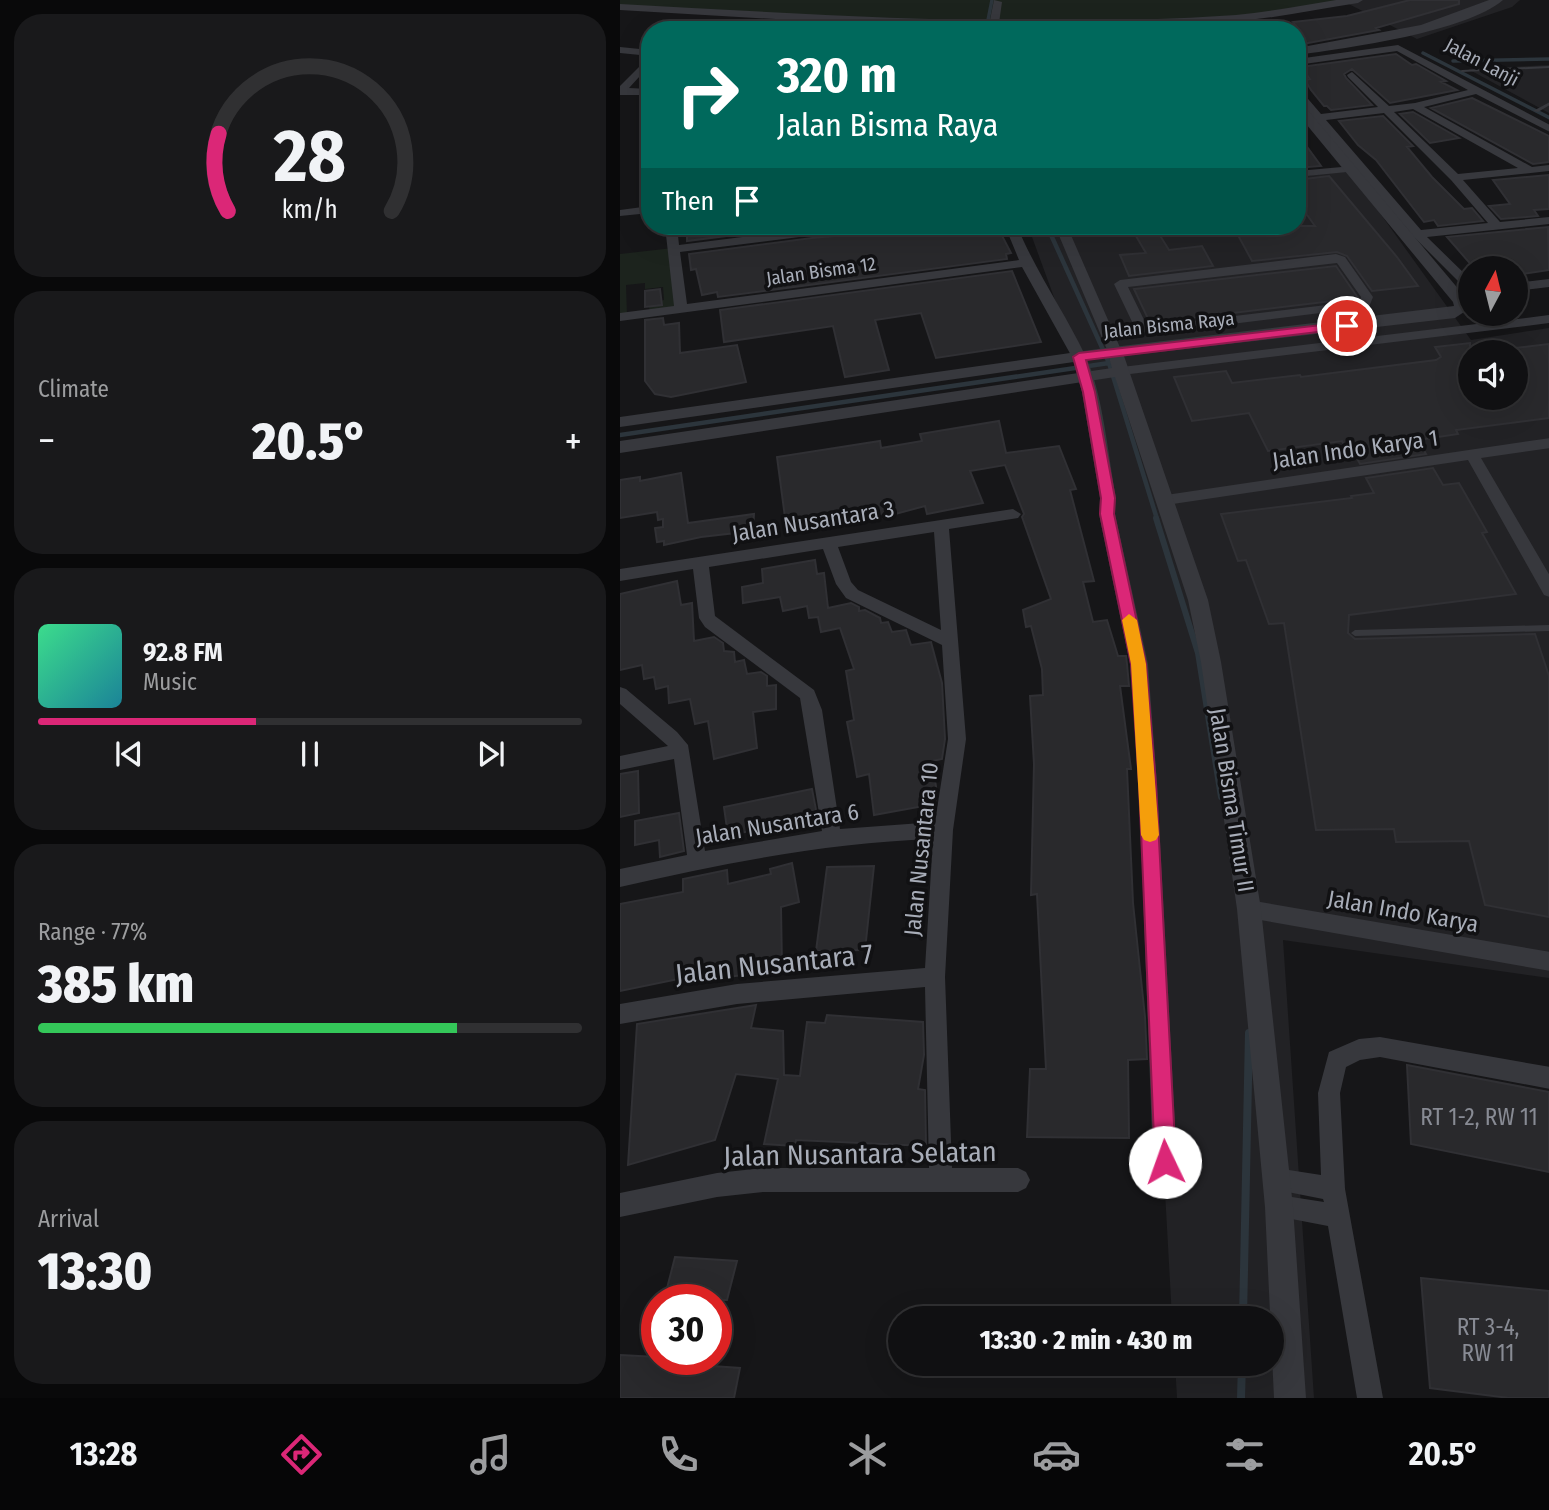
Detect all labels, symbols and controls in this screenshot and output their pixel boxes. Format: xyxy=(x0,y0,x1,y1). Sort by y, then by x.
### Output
street label: Jalan Lanji xyxy=(1441,33,1523,91)
text: 320 m xyxy=(777,46,897,105)
icon: right xyxy=(662,49,753,140)
text: Jalan Bisma Raya xyxy=(777,106,998,144)
text: 28 xyxy=(273,114,346,201)
icon: arrive xyxy=(728,182,766,220)
text: Then xyxy=(662,186,714,217)
text: km/h xyxy=(282,195,338,225)
street label: Jalan Bisma 12 xyxy=(765,252,877,290)
north arrow xyxy=(1458,256,1528,326)
map controls xyxy=(1458,256,1528,410)
pin xyxy=(1317,296,1377,356)
street label: Jalan Bisma Raya xyxy=(1102,307,1236,343)
icon: arrive xyxy=(1328,307,1366,345)
button: sound xyxy=(1458,340,1528,410)
text: Climate xyxy=(38,375,109,403)
text: 20.5° xyxy=(252,410,368,473)
text: − xyxy=(38,418,55,464)
text: + xyxy=(565,418,582,464)
street label: Jalan Indo Karya 1 xyxy=(1270,424,1440,474)
street label: Jalan Nusantara 3 xyxy=(730,494,896,548)
text: 92.8 FM xyxy=(143,637,223,668)
text: Music xyxy=(143,668,197,696)
street label: Jalan Bisma Timur II xyxy=(1204,706,1260,894)
icon: previous xyxy=(110,735,148,773)
icon: pause xyxy=(291,735,329,773)
icon: next xyxy=(472,735,510,773)
street label: Jalan Nusantara 10 xyxy=(898,761,944,937)
street label: Jalan Nusantara 6 xyxy=(693,797,861,851)
street label: Jalan Indo Karya xyxy=(1325,884,1481,938)
text: Range · 77% xyxy=(38,918,147,946)
street label: Jalan Nusantara 7 xyxy=(674,937,874,991)
text: 385 km xyxy=(38,953,194,1016)
house number: RT 1-2, RW 11 xyxy=(1420,1103,1538,1131)
position arrow xyxy=(1128,1125,1202,1199)
street label: Jalan Nusantara Selatan xyxy=(723,1135,997,1173)
text: Arrival xyxy=(38,1205,99,1233)
text: 13:30 xyxy=(38,1240,152,1303)
speed limit sign: 30 xyxy=(641,1284,732,1375)
house number: RT 3-4, RW 11 xyxy=(1457,1313,1519,1367)
text: 13:30 · 2 min · 430 m xyxy=(980,1325,1192,1356)
icon: directions xyxy=(277,1430,326,1479)
icon: music xyxy=(466,1430,515,1479)
icon: phone xyxy=(654,1430,703,1479)
icon: climate xyxy=(843,1430,892,1479)
icon: car xyxy=(1032,1430,1081,1479)
icon: filters xyxy=(1220,1430,1269,1479)
text: 13:28 xyxy=(70,1435,138,1473)
text: 20.5° xyxy=(1409,1435,1479,1473)

